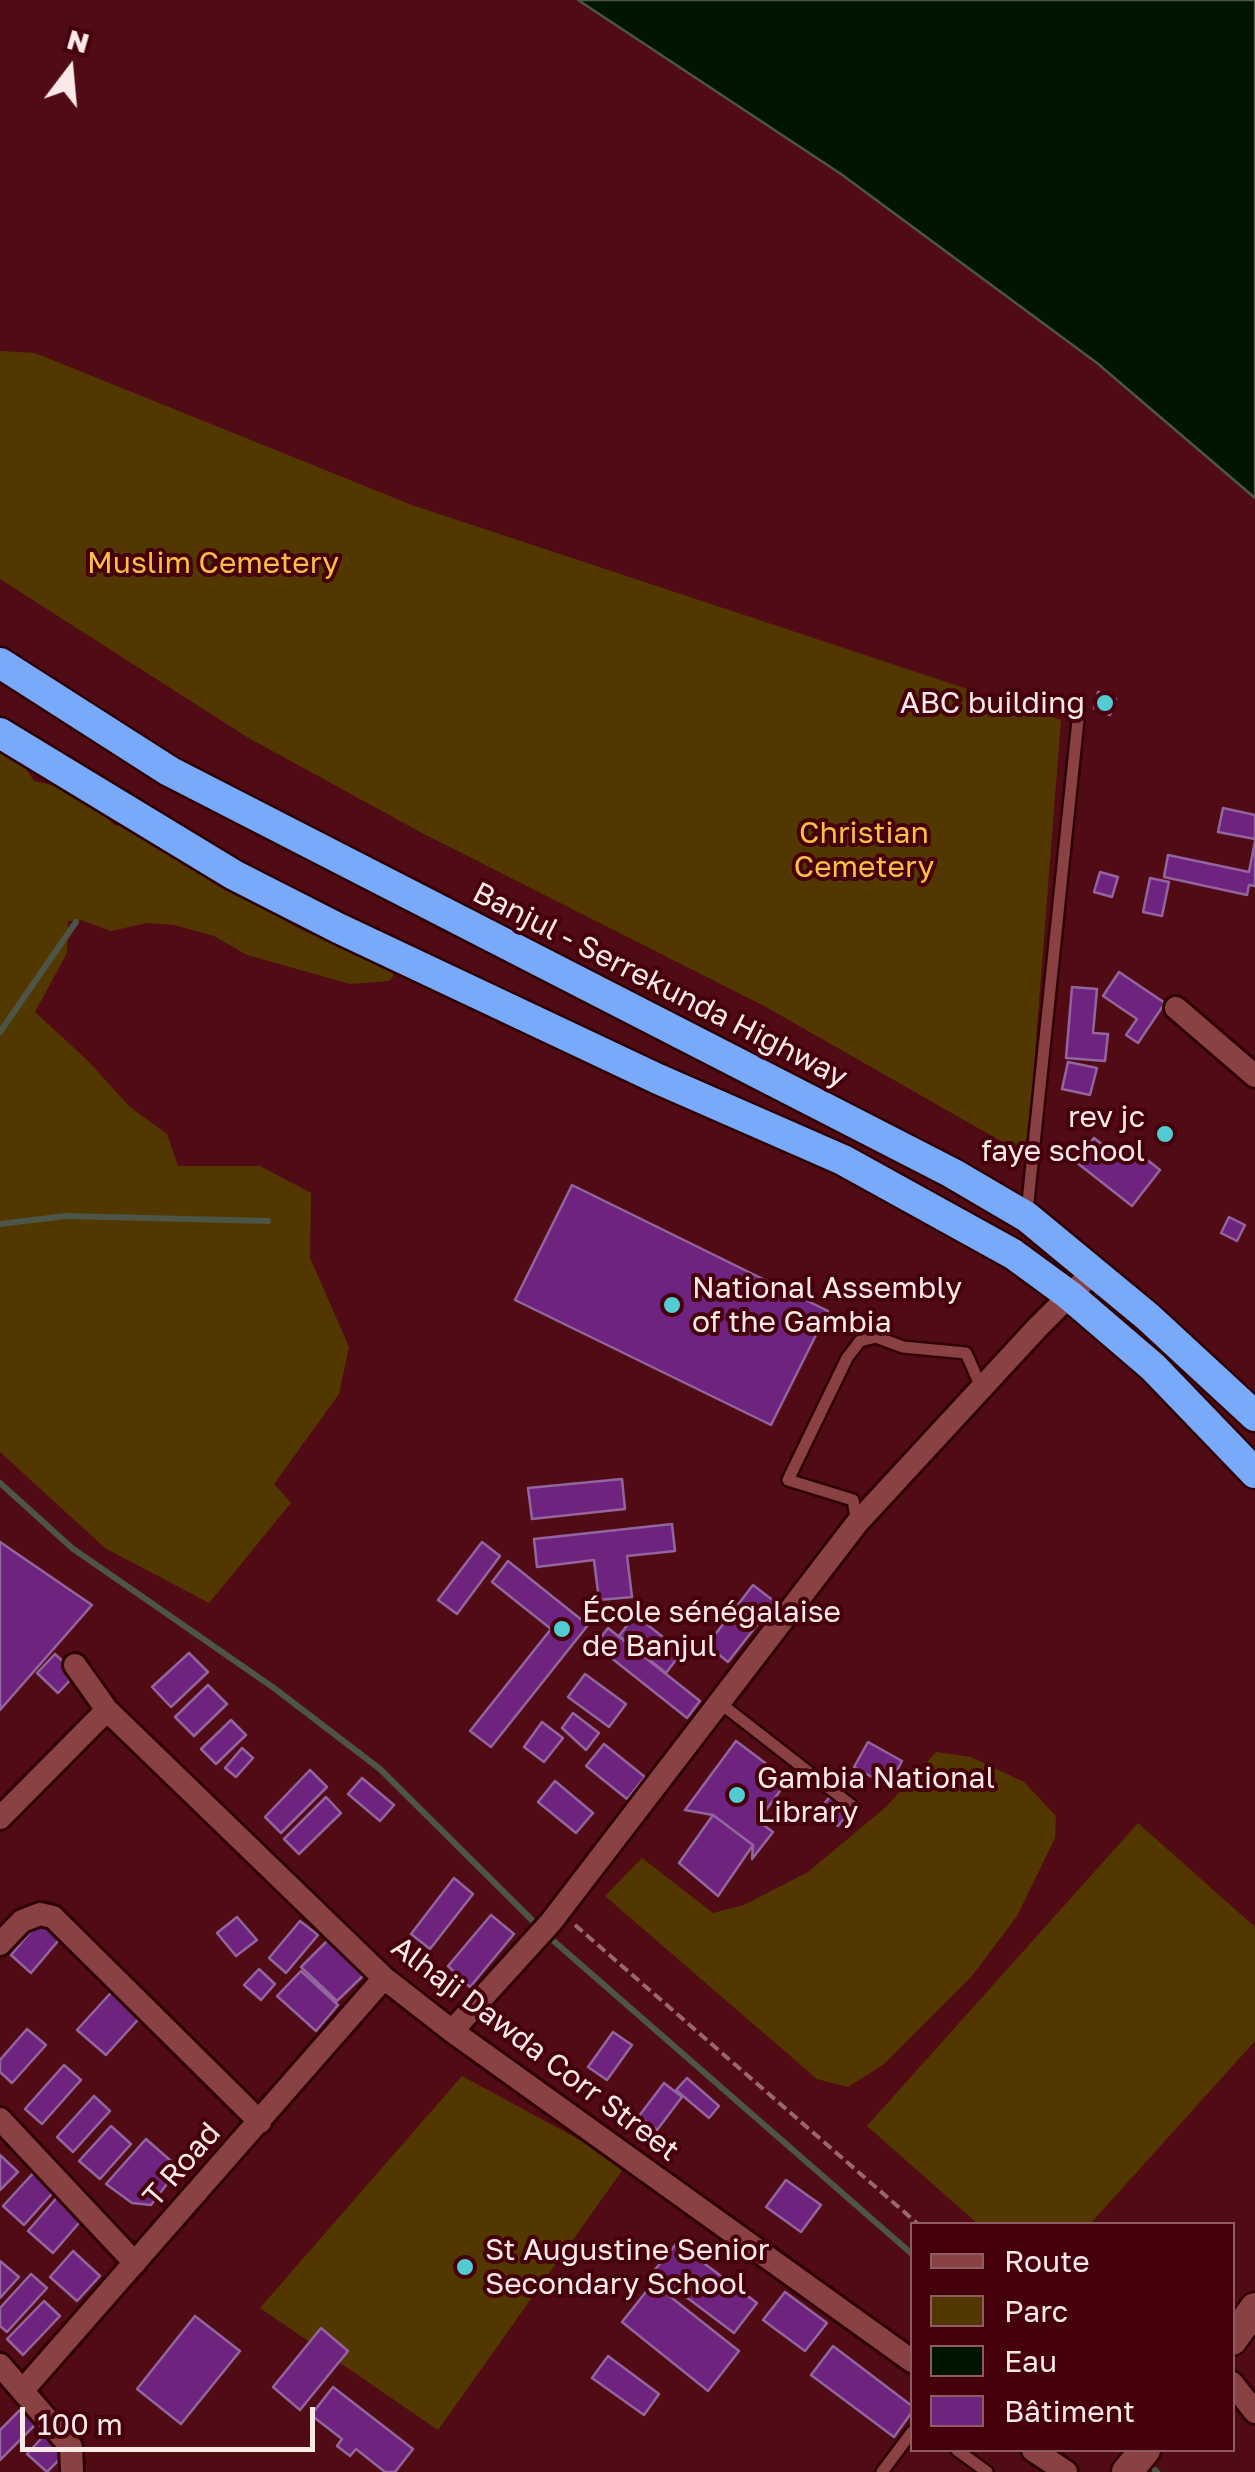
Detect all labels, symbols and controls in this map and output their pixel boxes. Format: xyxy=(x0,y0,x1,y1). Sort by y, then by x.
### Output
north arrow xyxy=(20,20,120,120)
text: N xyxy=(64,22,93,59)
park label: Muslim Cemetery xyxy=(87,545,339,581)
place label: ABC building xyxy=(900,685,1085,721)
marker: ABC building xyxy=(1094,692,1116,714)
park label: Christian Cemetery xyxy=(794,815,934,886)
street label: Banjul - Serrekunda Highway xyxy=(467,875,853,1095)
place label: rev jc faye school xyxy=(981,1099,1145,1170)
marker: rev jc faye school xyxy=(1154,1123,1176,1145)
place label: National Assembly of the Gambia xyxy=(692,1270,962,1340)
marker: National Assembly of the Gambia xyxy=(661,1294,683,1316)
place label: École sénégalaise de Banjul xyxy=(582,1594,841,1664)
marker: École sénégalaise de Banjul xyxy=(551,1618,573,1640)
place label: Gambia National Library xyxy=(757,1760,995,1830)
marker: Gambia National Library xyxy=(726,1784,748,1806)
street label: Alhaji Dawda Corr Street xyxy=(384,1929,686,2169)
street label: T Road xyxy=(136,2116,228,2214)
legend xyxy=(910,2222,1235,2452)
place label: St Augustine Senior Secondary School xyxy=(485,2232,769,2302)
text: Route xyxy=(1004,2243,1090,2279)
marker: St Augustine Senior Secondary School xyxy=(454,2256,476,2278)
text: Parc xyxy=(1004,2293,1068,2329)
text: Eau xyxy=(1004,2343,1057,2379)
scale bar xyxy=(25,2387,320,2449)
text: Bâtiment xyxy=(1004,2393,1135,2429)
text: 100 m xyxy=(37,2406,123,2442)

